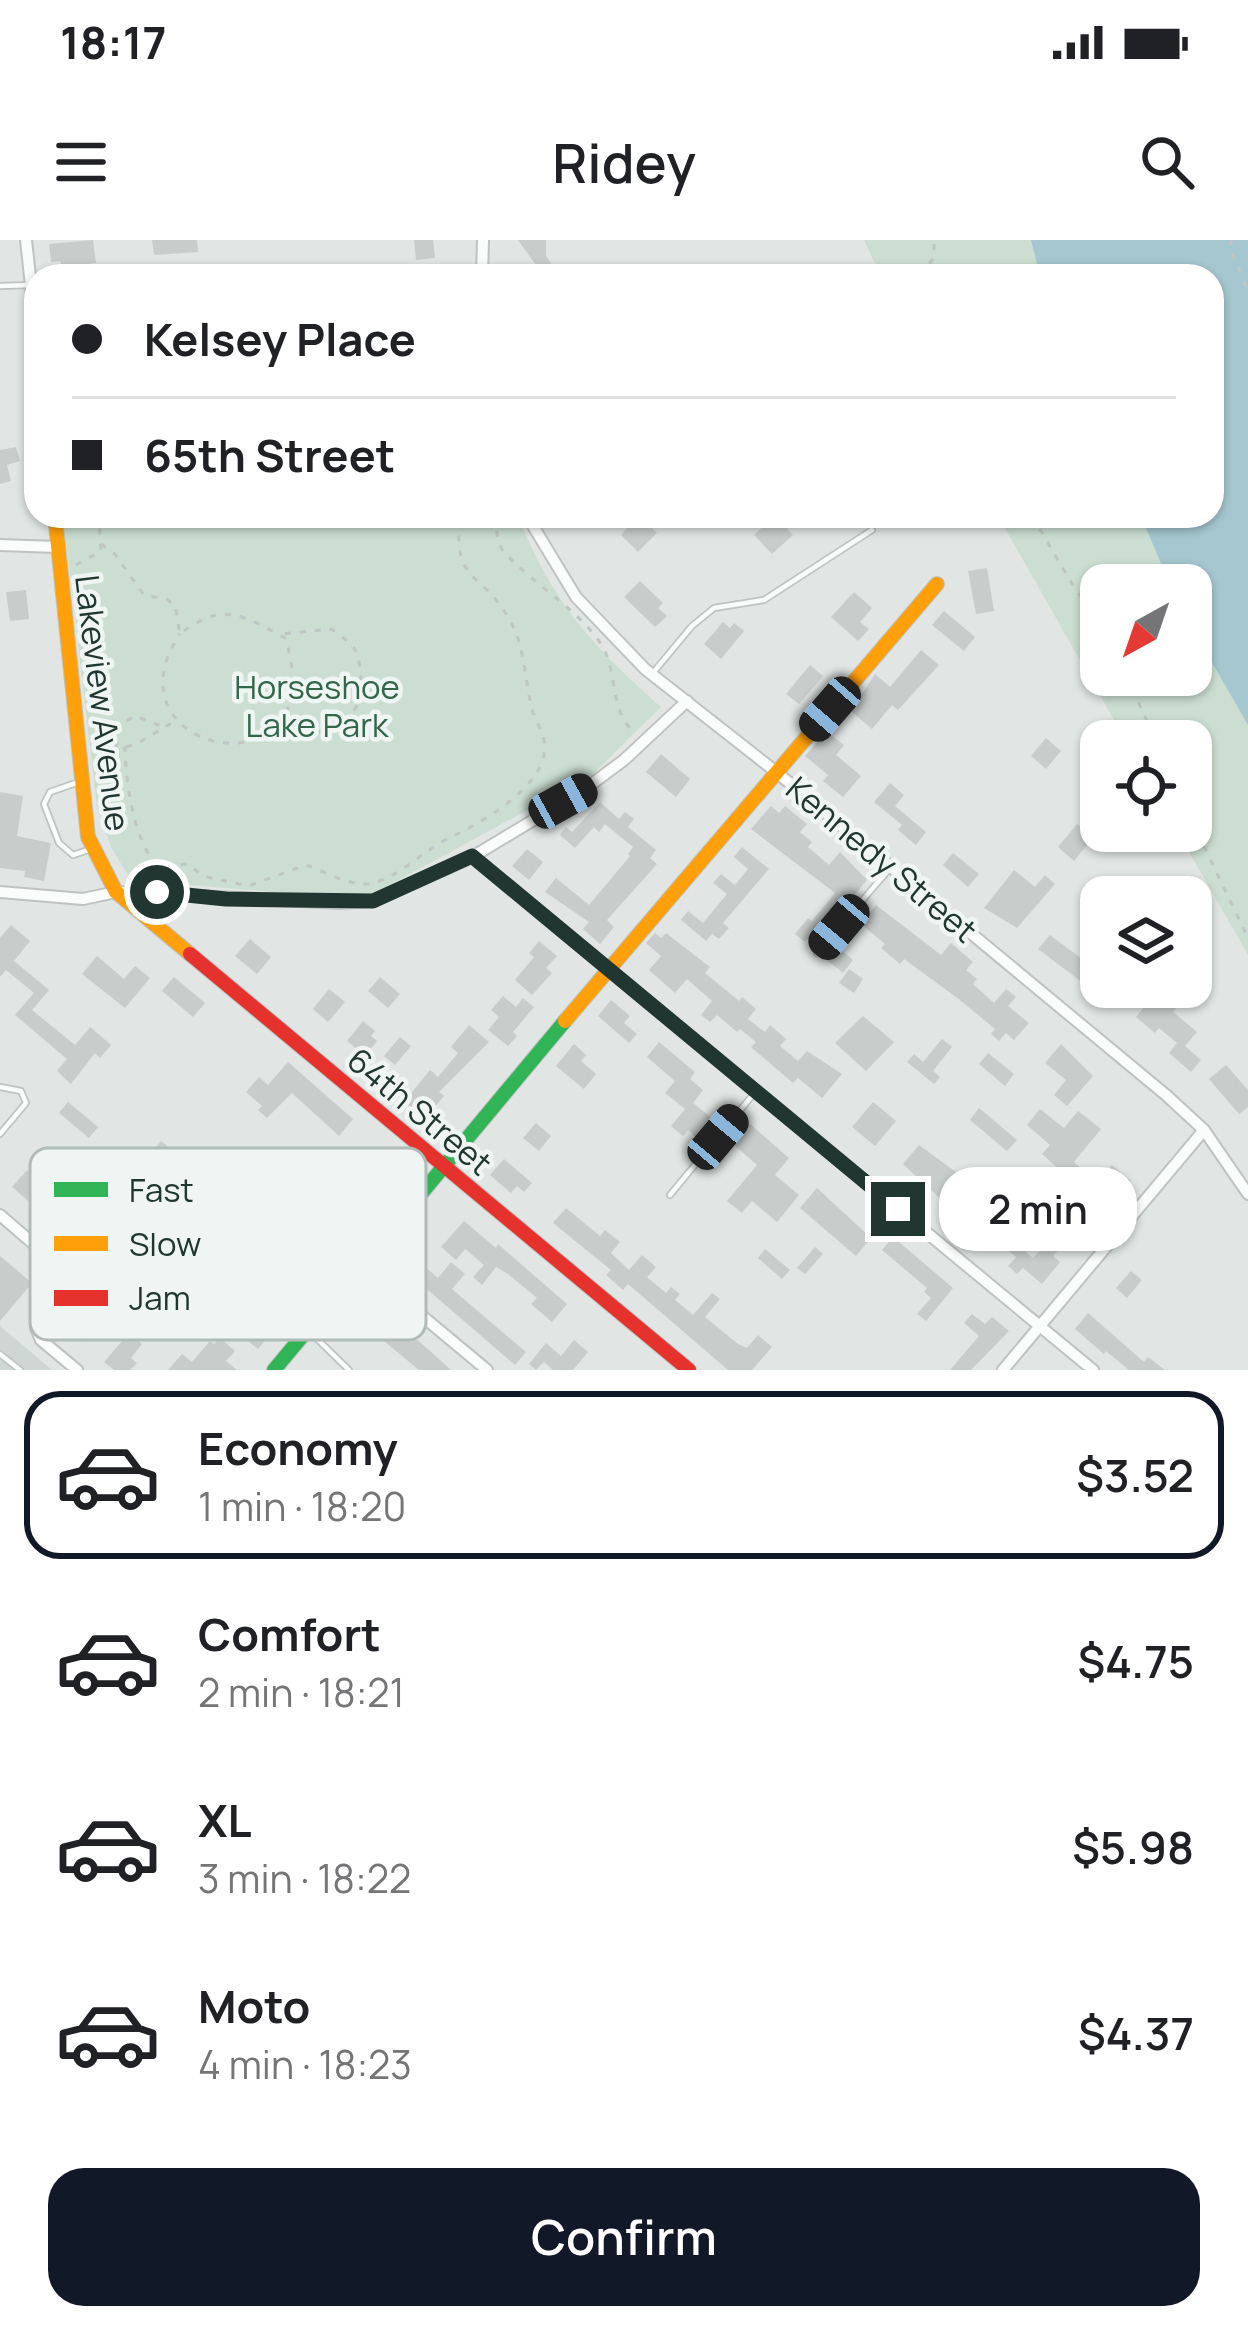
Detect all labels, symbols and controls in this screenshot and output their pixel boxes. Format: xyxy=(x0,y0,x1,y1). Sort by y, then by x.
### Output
text: 18:17 xyxy=(60,11,166,73)
text: Ridey xyxy=(552,125,696,199)
icon: menu xyxy=(48,129,114,195)
icon: search xyxy=(1134,129,1200,195)
text: Kelsey Place xyxy=(144,308,416,370)
text: 65th Street xyxy=(144,424,395,486)
north arrow xyxy=(1080,564,1212,696)
map controls xyxy=(1080,564,1212,1008)
street label: Lakeview Avenue xyxy=(65,572,141,834)
park label: Horseshoe Lake Park xyxy=(234,664,400,747)
car xyxy=(793,670,867,748)
button: locate xyxy=(1080,720,1212,852)
street label: Kennedy Street xyxy=(777,766,987,952)
car xyxy=(523,768,603,834)
route start xyxy=(130,865,184,919)
button: layers xyxy=(1080,876,1212,1008)
car xyxy=(802,888,876,966)
street label: 64th Street xyxy=(338,1037,502,1185)
car xyxy=(681,1098,755,1176)
legend xyxy=(30,1148,426,1340)
text: Fast xyxy=(129,1167,194,1212)
callout: 2 min xyxy=(940,1167,1138,1251)
route end xyxy=(871,1182,925,1236)
text: 2 min xyxy=(988,1182,1088,1236)
text: Slow xyxy=(129,1221,201,1266)
text: Jam xyxy=(129,1275,191,1320)
text: Economy xyxy=(198,1417,398,1479)
icon: car xyxy=(54,1421,162,1529)
text: $3.52 xyxy=(1076,1444,1194,1506)
text: 1 min · 18:20 xyxy=(198,1479,406,1533)
text: Comfort xyxy=(198,1603,381,1665)
icon: car xyxy=(54,1607,162,1715)
text: $4.75 xyxy=(1077,1630,1194,1692)
text: 2 min · 18:21 xyxy=(198,1665,405,1719)
text: XL xyxy=(198,1789,252,1851)
icon: car xyxy=(54,1793,162,1901)
text: $5.98 xyxy=(1072,1816,1194,1878)
text: 3 min · 18:22 xyxy=(198,1851,411,1905)
text: Moto xyxy=(198,1975,310,2037)
icon: car xyxy=(54,1979,162,2087)
text: $4.37 xyxy=(1078,2002,1194,2064)
text: 4 min · 18:23 xyxy=(198,2037,412,2091)
button: Confirm xyxy=(48,2168,1200,2306)

